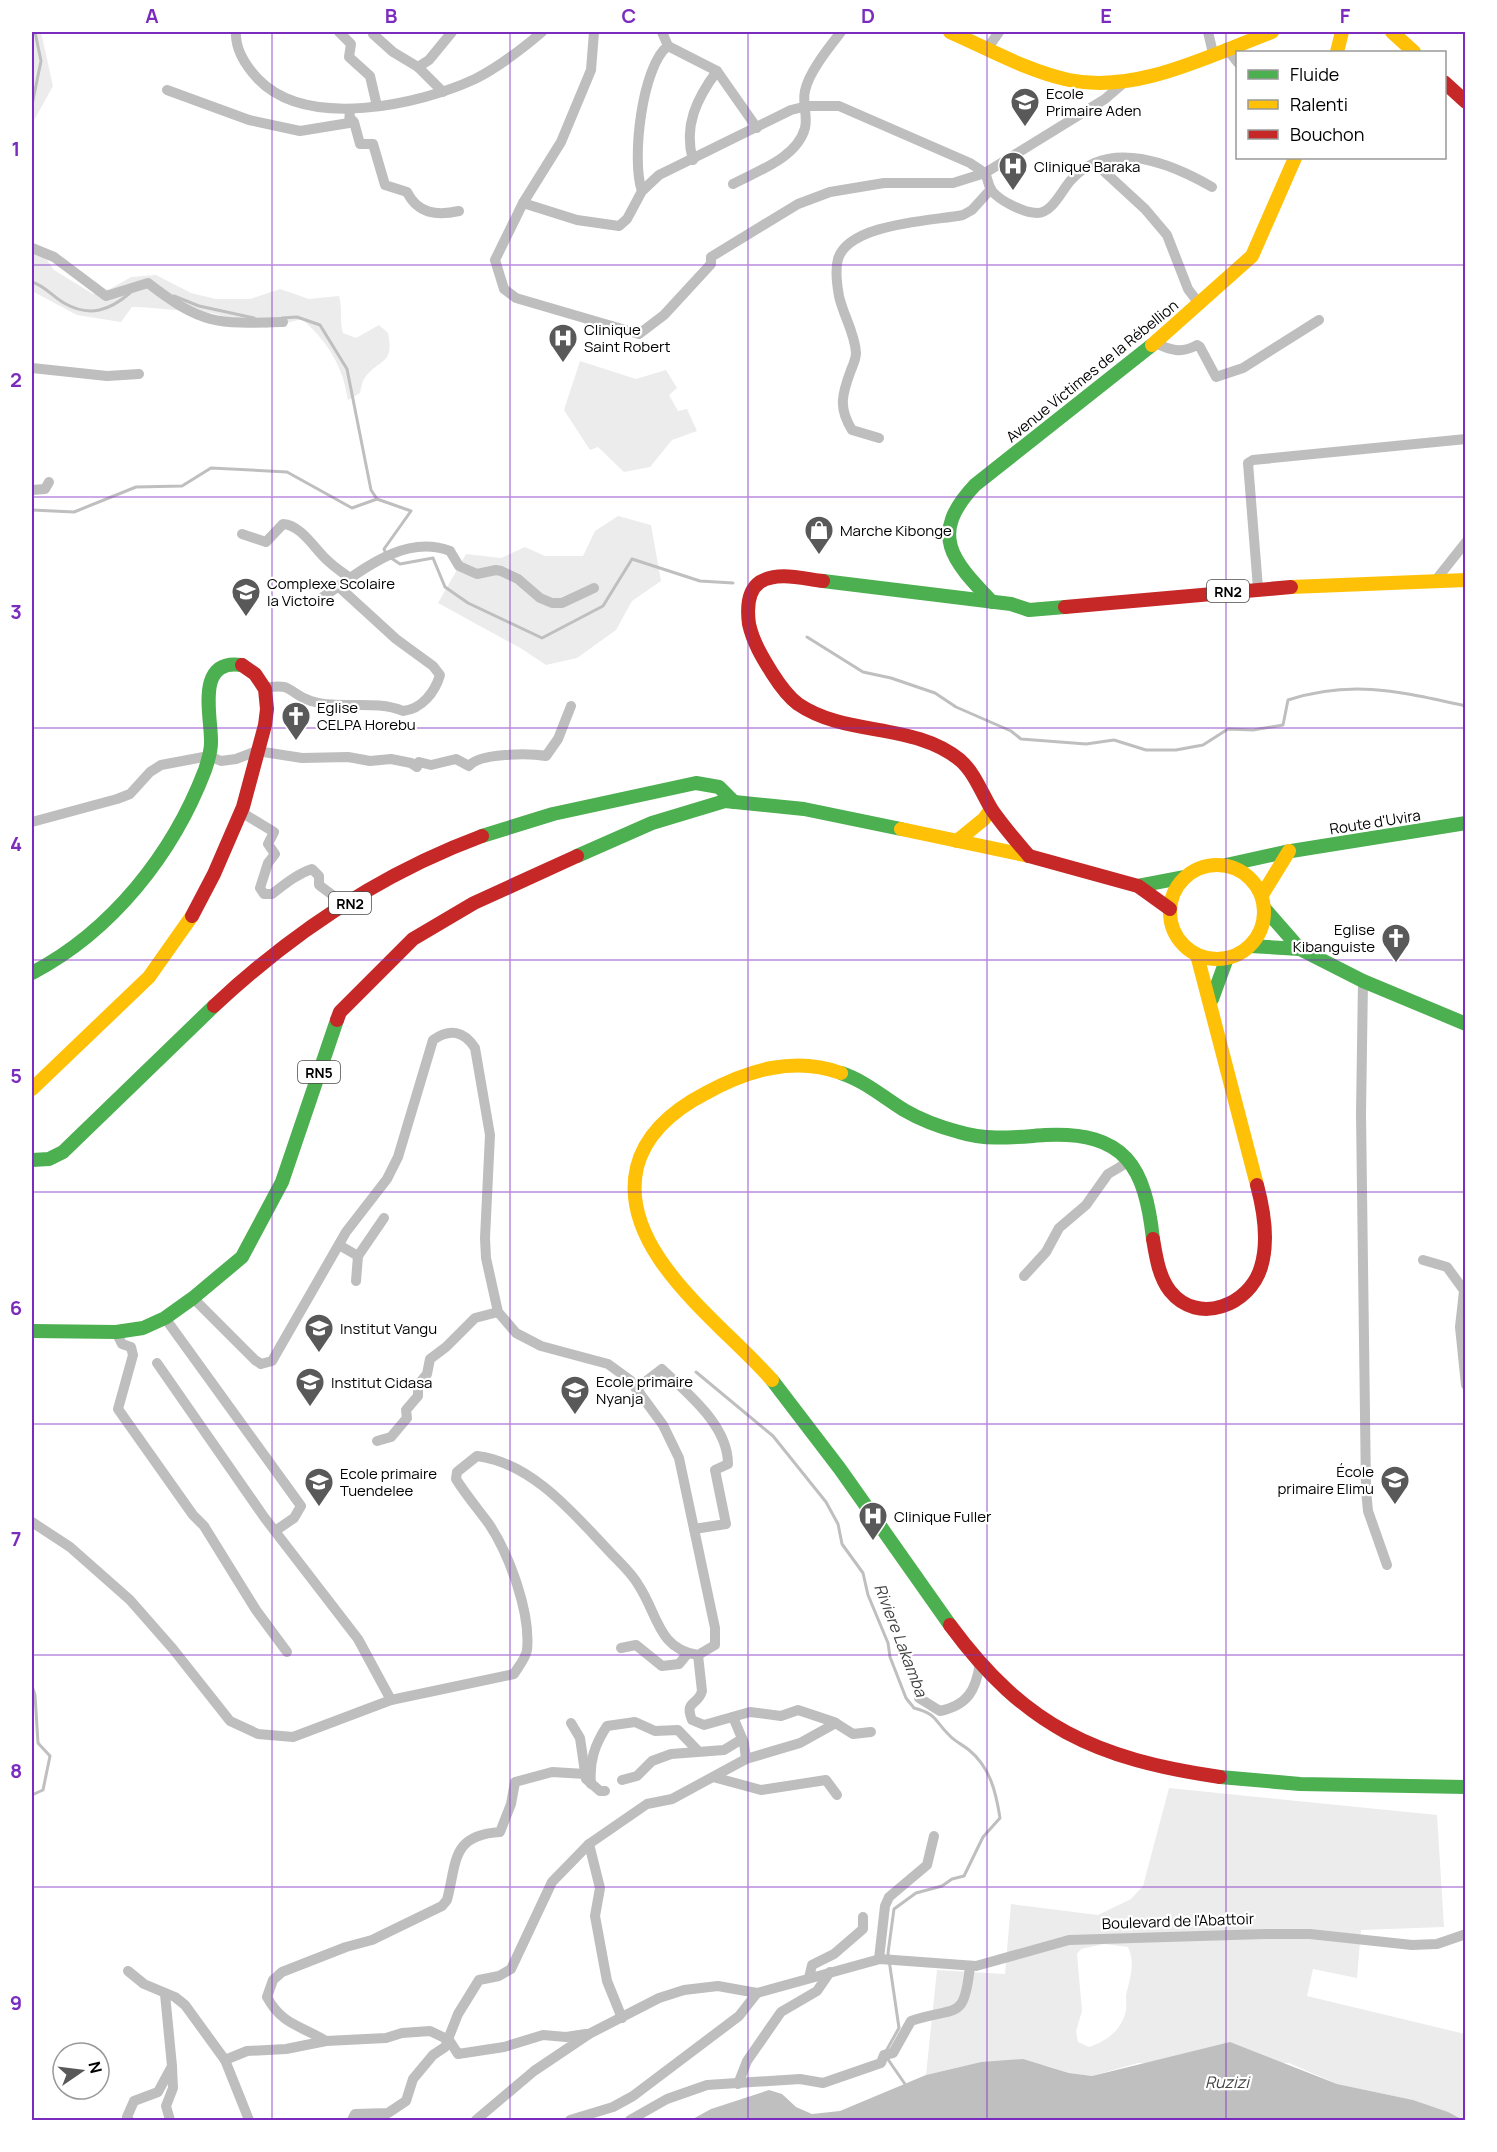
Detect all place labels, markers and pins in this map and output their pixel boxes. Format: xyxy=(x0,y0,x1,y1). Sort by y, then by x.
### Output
place label: Ecole Primaire Aden xyxy=(1046,83,1141,121)
school or university icon: Ecole Primaire Aden xyxy=(1009,86,1041,128)
hospital icon: Clinique Baraka xyxy=(997,150,1029,192)
place label: Clinique Baraka xyxy=(1034,156,1140,177)
place label: Clinique Saint Robert xyxy=(584,319,670,357)
hospital icon: Clinique Saint Robert xyxy=(547,322,579,364)
shop icon: Marche Kibonge xyxy=(803,514,835,556)
place label: Marche Kibonge xyxy=(840,520,952,541)
place label: Complexe Scolaire la Victoire xyxy=(267,573,395,611)
school or university icon: Complexe Scolaire la Victoire xyxy=(230,576,262,618)
place label: Eglise CELPA Horebu xyxy=(317,697,416,735)
church icon: Eglise CELPA Horebu xyxy=(280,700,312,742)
place label: Eglise Kibanguiste xyxy=(1293,919,1375,957)
church icon: Eglise Kibanguiste xyxy=(1380,922,1412,964)
school or university icon: Institut Vangu xyxy=(303,1312,335,1354)
place label: Institut Vangu xyxy=(340,1318,437,1339)
school or university icon: Institut Cidasa xyxy=(294,1366,326,1408)
place label: Ecole primaire Nyanja xyxy=(596,1371,693,1409)
place label: Institut Cidasa xyxy=(331,1372,432,1393)
school or university icon: Ecole primaire Nyanja xyxy=(559,1374,591,1416)
place label: École primaire Elimu xyxy=(1277,1461,1374,1499)
place label: Ecole primaire Tuendelee xyxy=(340,1463,437,1501)
school or university icon: École primaire Elimu xyxy=(1379,1464,1411,1506)
school or university icon: Ecole primaire Tuendelee xyxy=(303,1466,335,1508)
hospital icon: Clinique Fuller xyxy=(857,1500,889,1542)
place label: Clinique Fuller xyxy=(894,1506,992,1527)

